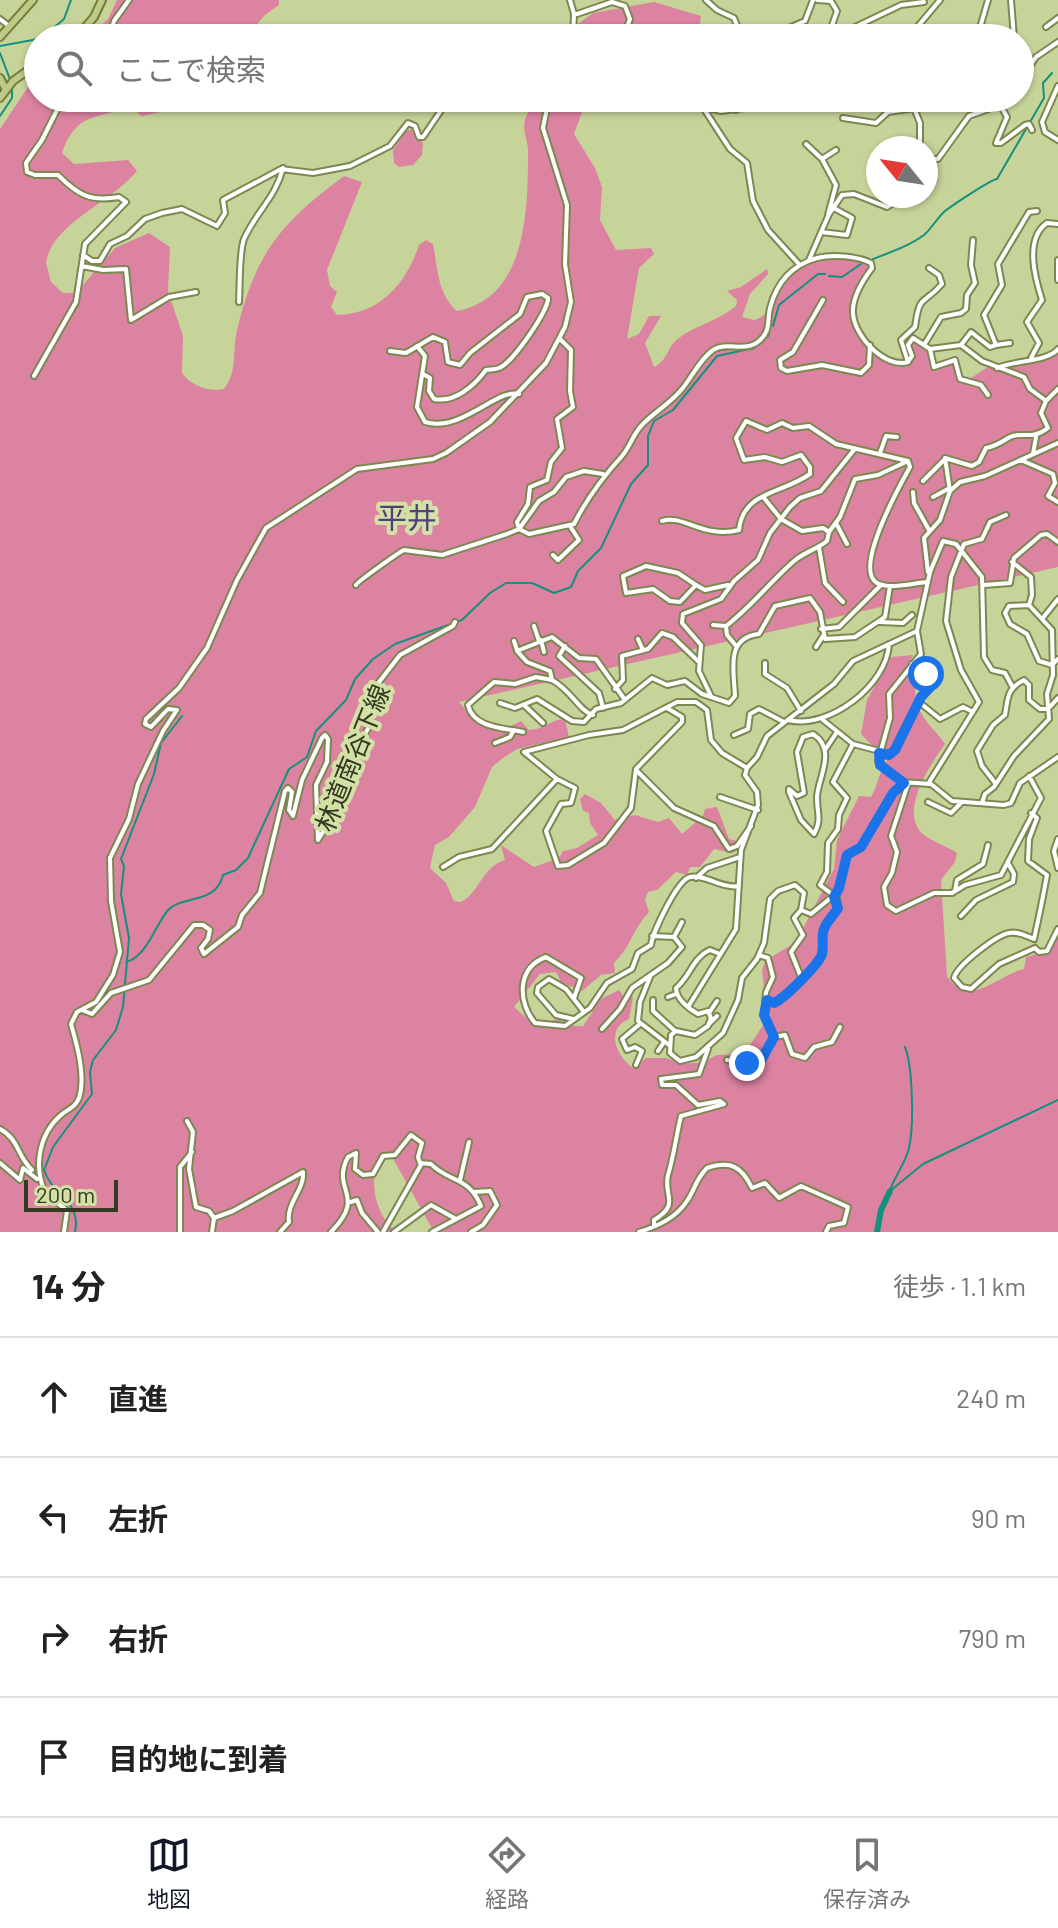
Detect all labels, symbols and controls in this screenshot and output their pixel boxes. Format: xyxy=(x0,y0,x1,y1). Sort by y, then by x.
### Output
search box xyxy=(24,24,1034,112)
icon: search xyxy=(52,46,96,90)
text: ここで検索 xyxy=(116,51,266,87)
north arrow xyxy=(866,136,938,208)
district label: 平井 xyxy=(377,499,437,535)
route start xyxy=(908,656,944,692)
street label: 林道南谷下線 xyxy=(308,679,395,836)
route end xyxy=(729,1045,765,1081)
scale bar xyxy=(24,1176,118,1212)
text: 200 m xyxy=(36,1181,95,1207)
text: 14 分 xyxy=(32,1265,105,1306)
text: 徒歩 · 1.1 km xyxy=(893,1270,1026,1301)
icon: ahead xyxy=(32,1375,76,1419)
text: 直進 xyxy=(108,1380,168,1416)
text: 240 m xyxy=(956,1382,1026,1413)
icon: left xyxy=(32,1495,76,1539)
text: 左折 xyxy=(108,1500,168,1536)
text: 90 m xyxy=(971,1502,1026,1533)
icon: right xyxy=(32,1615,76,1659)
text: 右折 xyxy=(108,1620,168,1656)
text: 790 m xyxy=(959,1622,1026,1653)
icon: arrive xyxy=(32,1735,76,1779)
text: 目的地に到着 xyxy=(108,1740,288,1776)
tab: 地図 xyxy=(147,1833,191,1913)
tab: 経路 xyxy=(485,1833,529,1913)
tab: 保存済み xyxy=(823,1833,911,1913)

